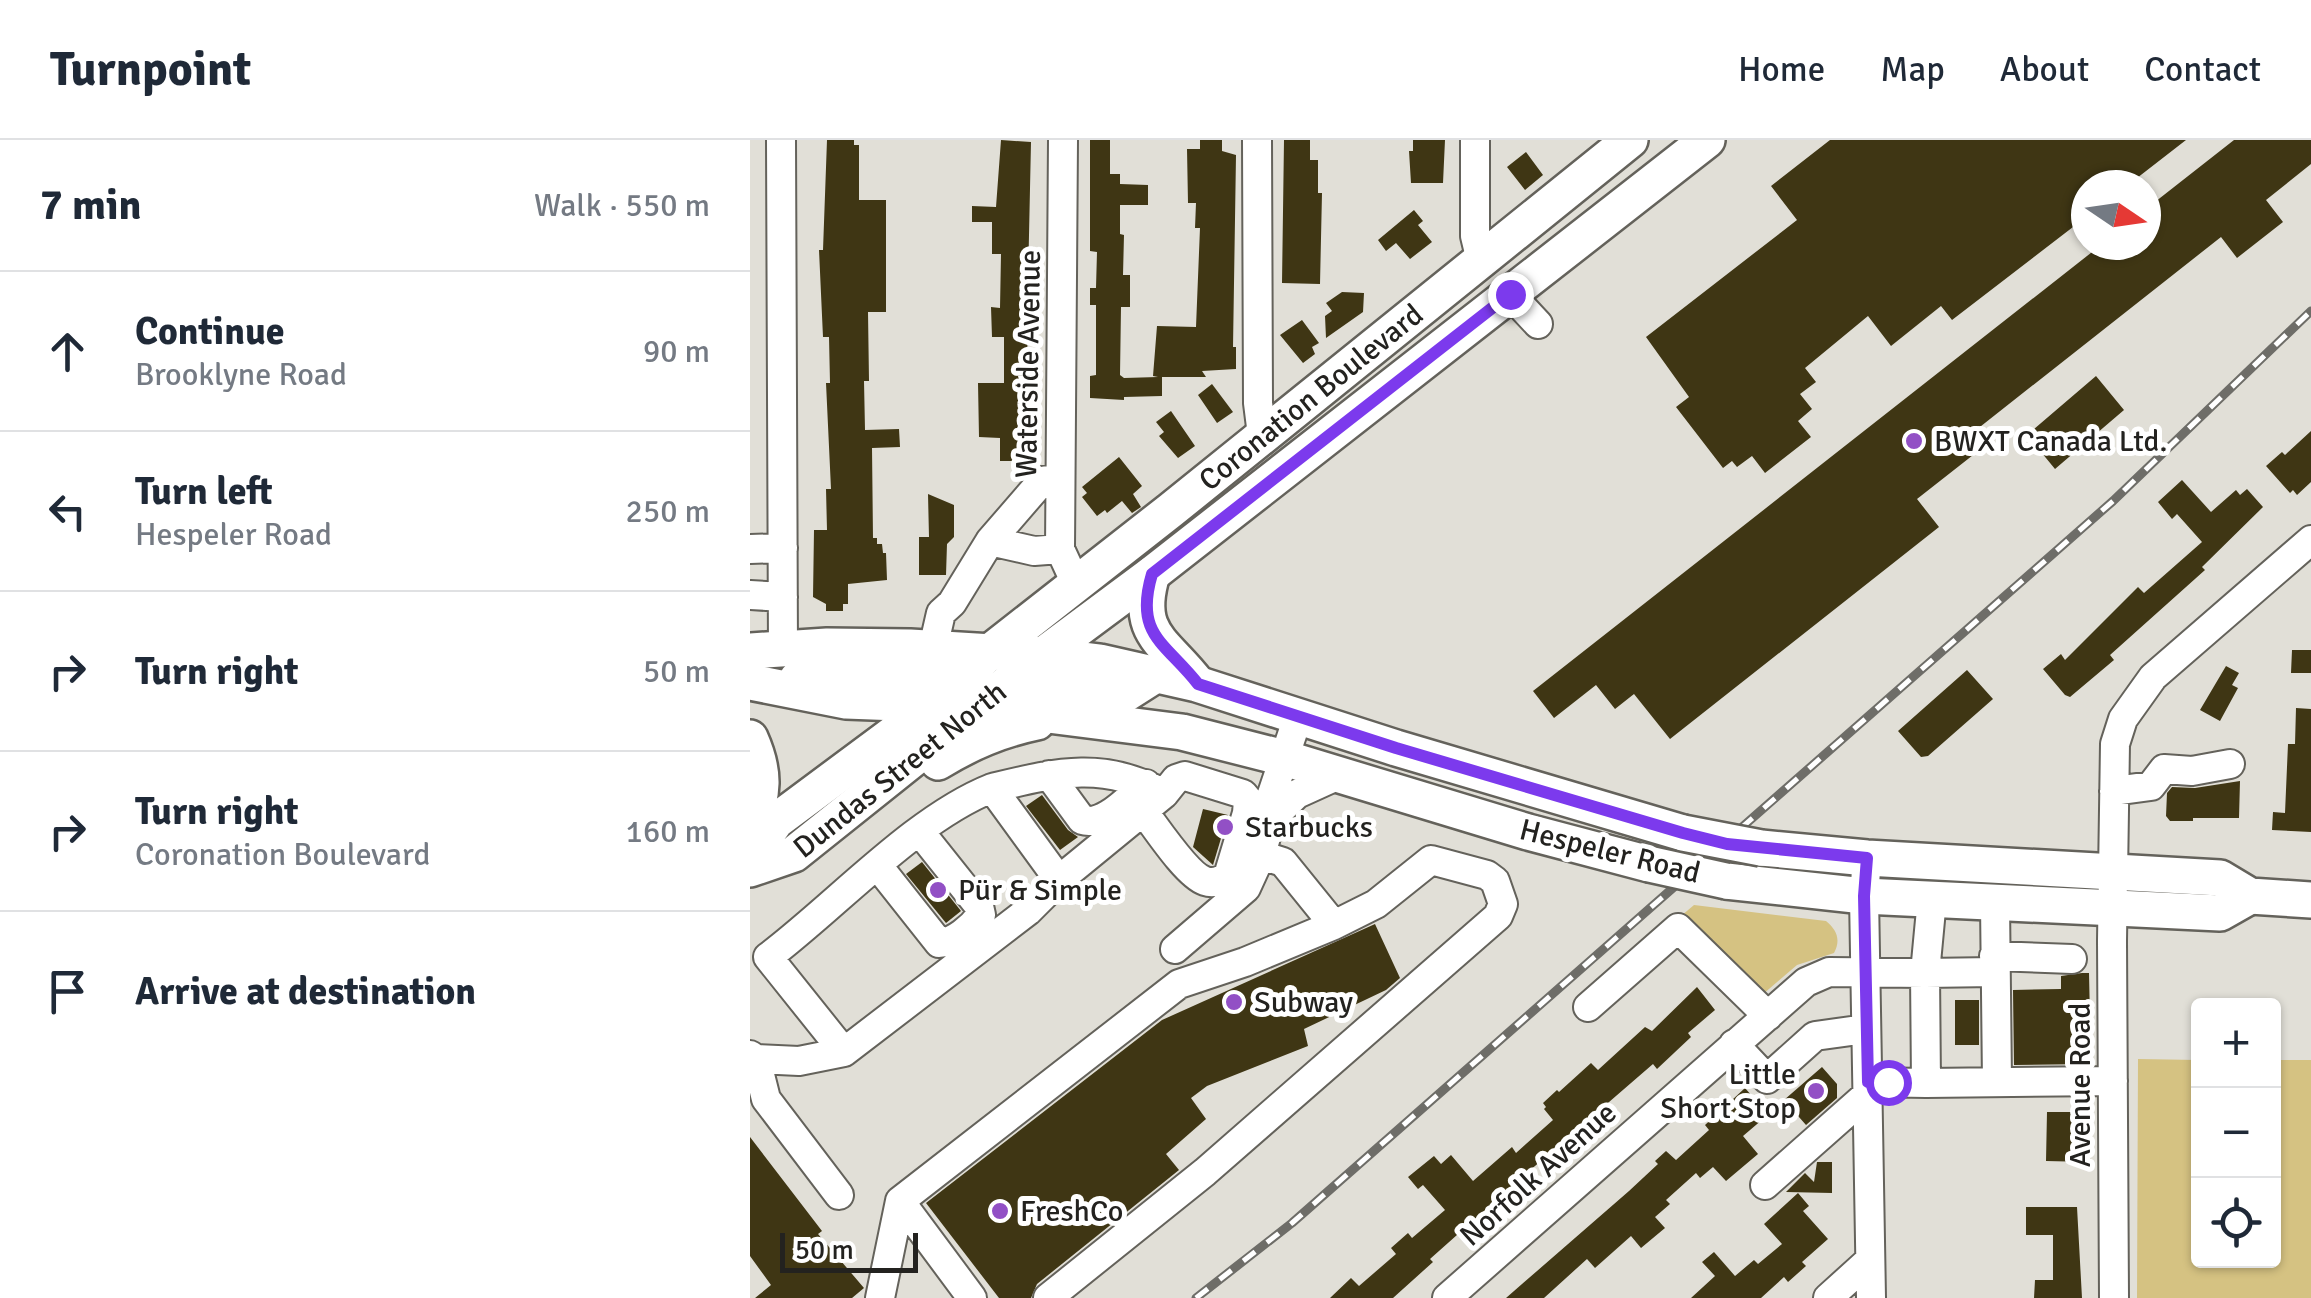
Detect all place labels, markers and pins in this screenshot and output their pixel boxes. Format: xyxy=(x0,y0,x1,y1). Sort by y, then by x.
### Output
place label: BWXT Canada Ltd. xyxy=(1934,423,2167,460)
marker: BWXT Canada Ltd. xyxy=(1903,430,1925,452)
place label: Starbucks xyxy=(1245,809,1373,846)
marker: Starbucks xyxy=(1214,816,1236,838)
place label: Pür & Simple xyxy=(958,872,1122,909)
marker: Pür & Simple xyxy=(927,879,949,901)
place label: Subway xyxy=(1254,984,1353,1021)
marker: Subway xyxy=(1223,991,1245,1013)
place label: Little Short Stop xyxy=(1660,1056,1796,1127)
marker: Little Short Stop xyxy=(1805,1080,1827,1102)
place label: FreshCo xyxy=(1020,1193,1123,1230)
marker: FreshCo xyxy=(989,1200,1011,1222)

